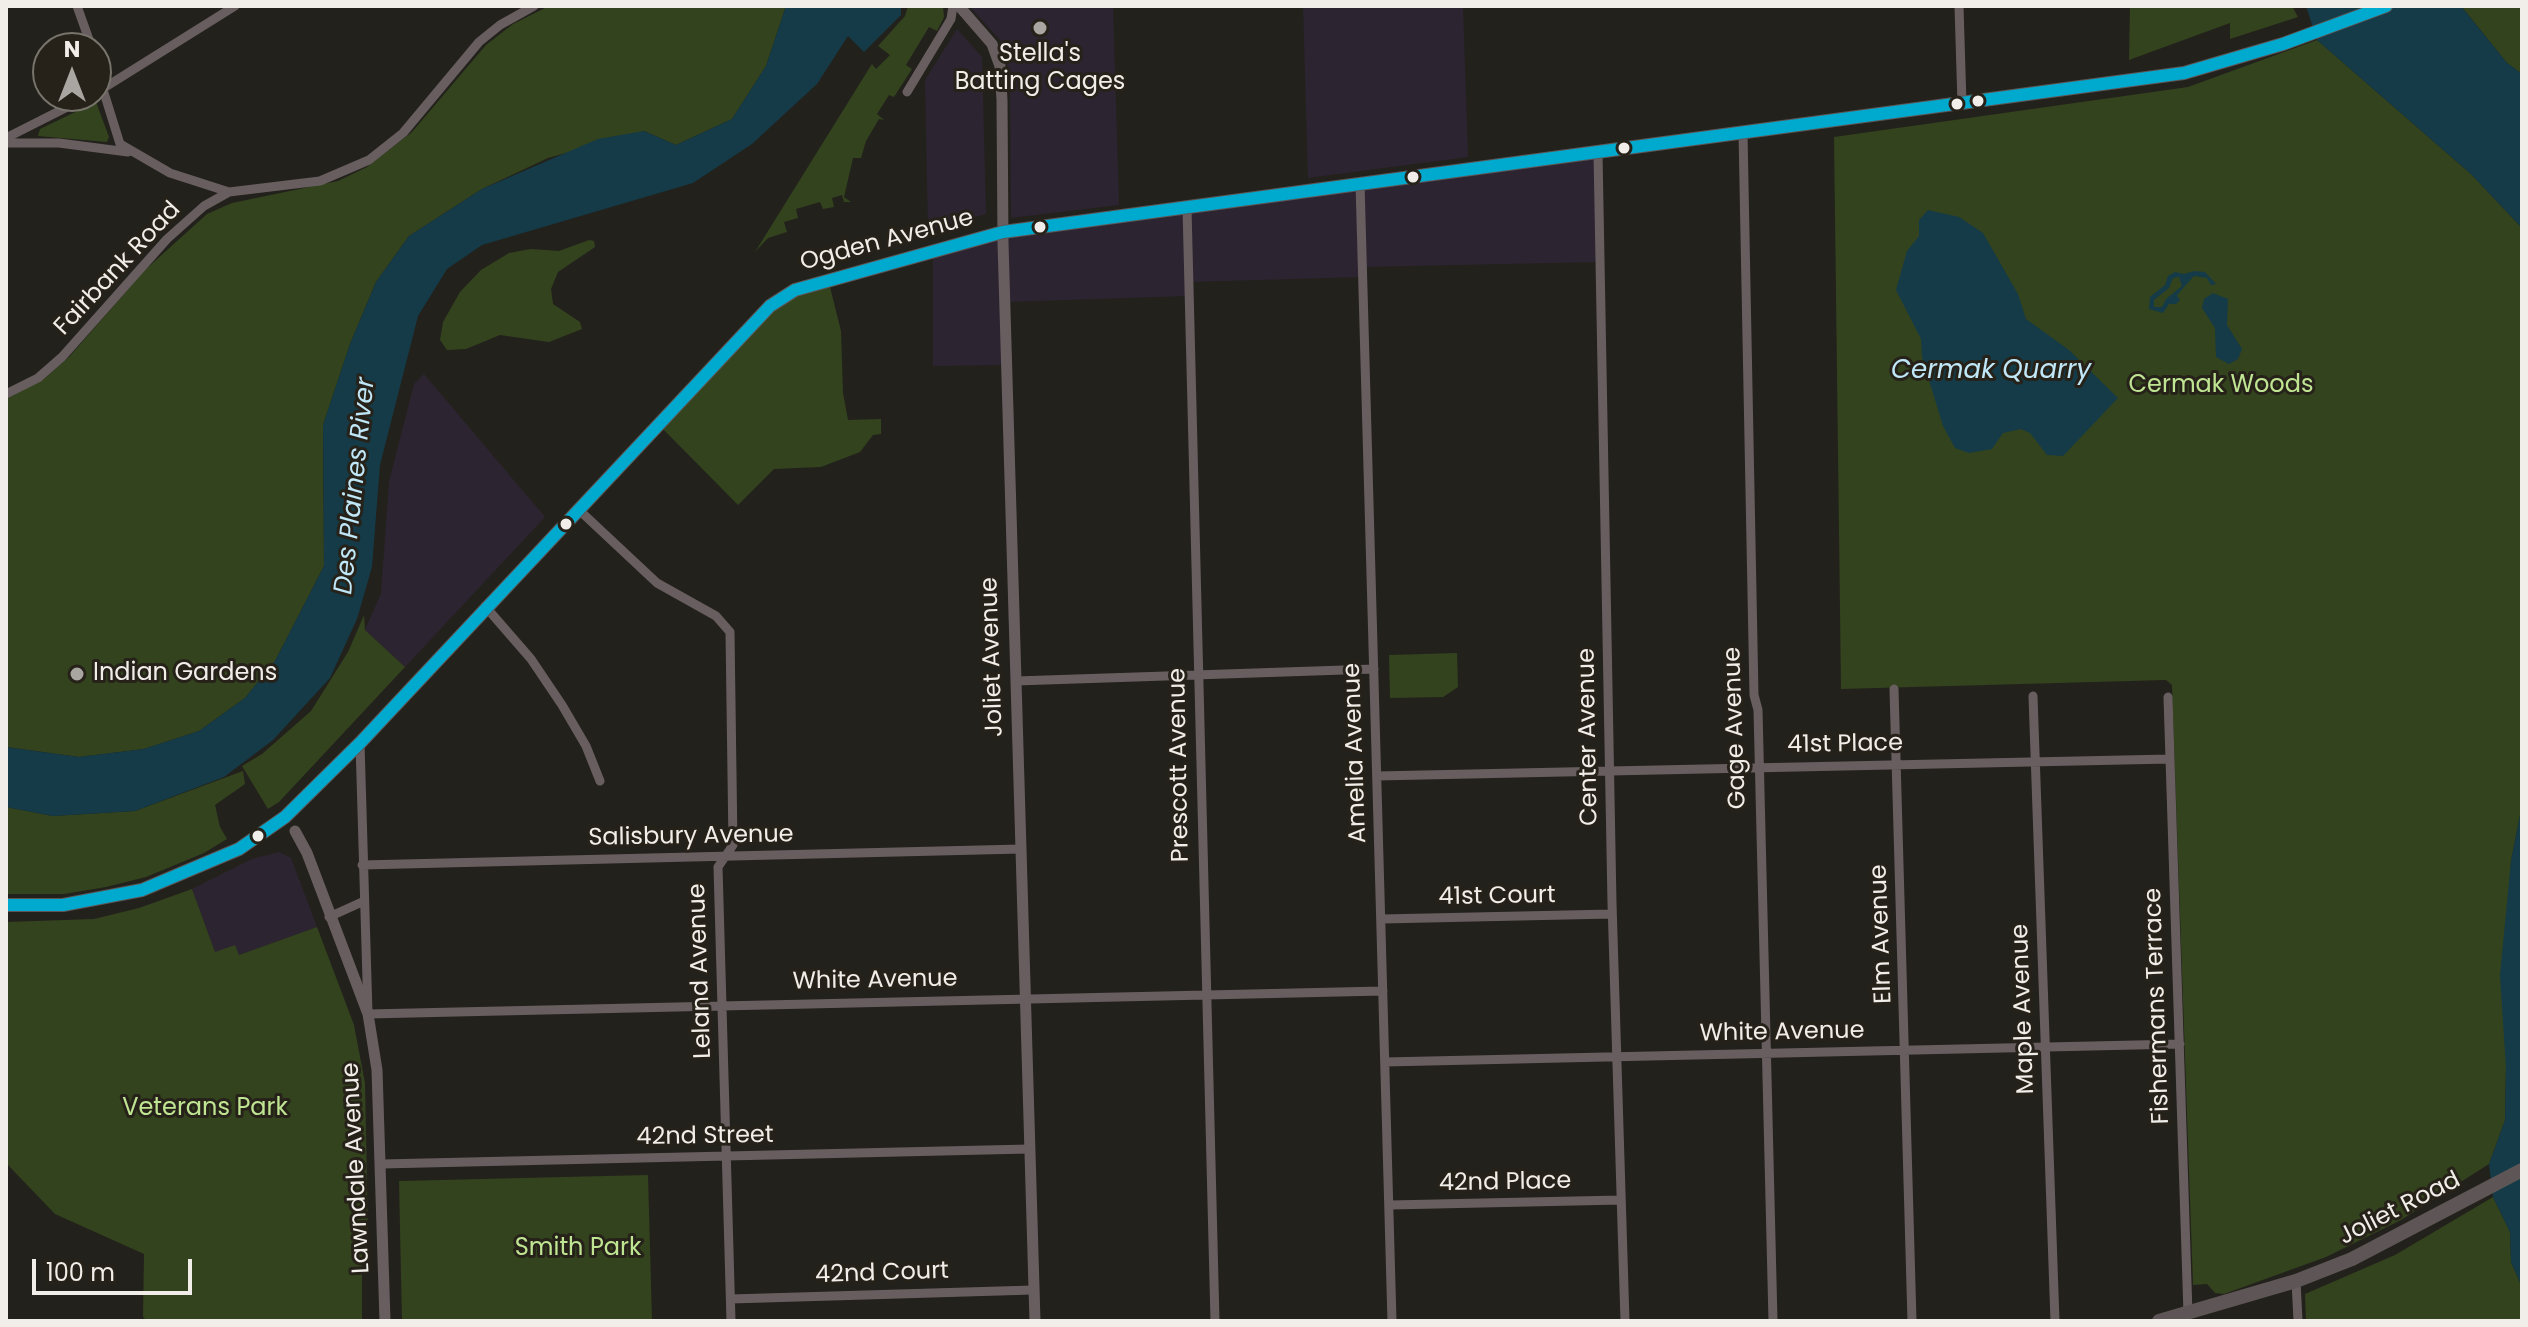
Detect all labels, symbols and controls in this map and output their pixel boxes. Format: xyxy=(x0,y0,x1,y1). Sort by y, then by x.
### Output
marker: Stella's Batting Cages xyxy=(1031,19,1049,37)
north arrow xyxy=(32,32,112,112)
text: N xyxy=(64,34,80,65)
place label: Stella's Batting Cages xyxy=(955,41,1125,97)
unlabelled marker xyxy=(1970,93,1986,109)
unlabelled marker xyxy=(1949,96,1965,112)
unlabelled marker xyxy=(1616,140,1632,156)
unlabelled marker xyxy=(1405,169,1421,185)
street label: Fairbank Road xyxy=(49,196,187,342)
street label: Ogden Avenue xyxy=(797,204,977,278)
unlabelled marker xyxy=(1032,219,1048,235)
water label: Cermak Quarry xyxy=(1891,355,2091,387)
park label: Cermak Woods xyxy=(2129,372,2313,400)
water label: Des Plaines River xyxy=(329,376,383,596)
unlabelled marker xyxy=(558,516,574,532)
street label: Joliet Avenue xyxy=(976,577,1010,737)
street label: Gage Avenue xyxy=(1719,646,1753,810)
street label: Center Avenue xyxy=(1573,648,1605,826)
place label: Indian Gardens xyxy=(93,660,277,688)
street label: Amelia Avenue xyxy=(1338,662,1374,844)
marker: Indian Gardens xyxy=(68,665,86,683)
street label: Prescott Avenue xyxy=(1164,668,1196,862)
street label: 41st Place xyxy=(1787,730,1903,760)
street label: Salisbury Avenue xyxy=(588,821,794,853)
unlabelled marker xyxy=(250,828,266,844)
street label: Elm Avenue xyxy=(1865,864,1899,1004)
street label: 41st Court xyxy=(1438,882,1556,912)
street label: Leland Avenue xyxy=(684,883,718,1059)
street label: Fishermans Terrace xyxy=(2139,887,2177,1125)
street label: Maple Avenue xyxy=(2007,923,2041,1095)
street label: White Avenue xyxy=(792,965,958,997)
street label: White Avenue xyxy=(1699,1017,1865,1049)
street label: Lawndale Avenue xyxy=(337,1062,377,1274)
park label: Veterans Park xyxy=(122,1095,288,1123)
street label: 42nd Street xyxy=(636,1121,774,1153)
street label: Joliet Road xyxy=(2335,1166,2465,1252)
street label: 42nd Place xyxy=(1439,1167,1571,1199)
park label: Smith Park xyxy=(515,1235,641,1263)
scale bar xyxy=(36,1243,196,1293)
text: 100 m xyxy=(46,1256,115,1289)
street label: 42nd Court xyxy=(815,1257,949,1291)

